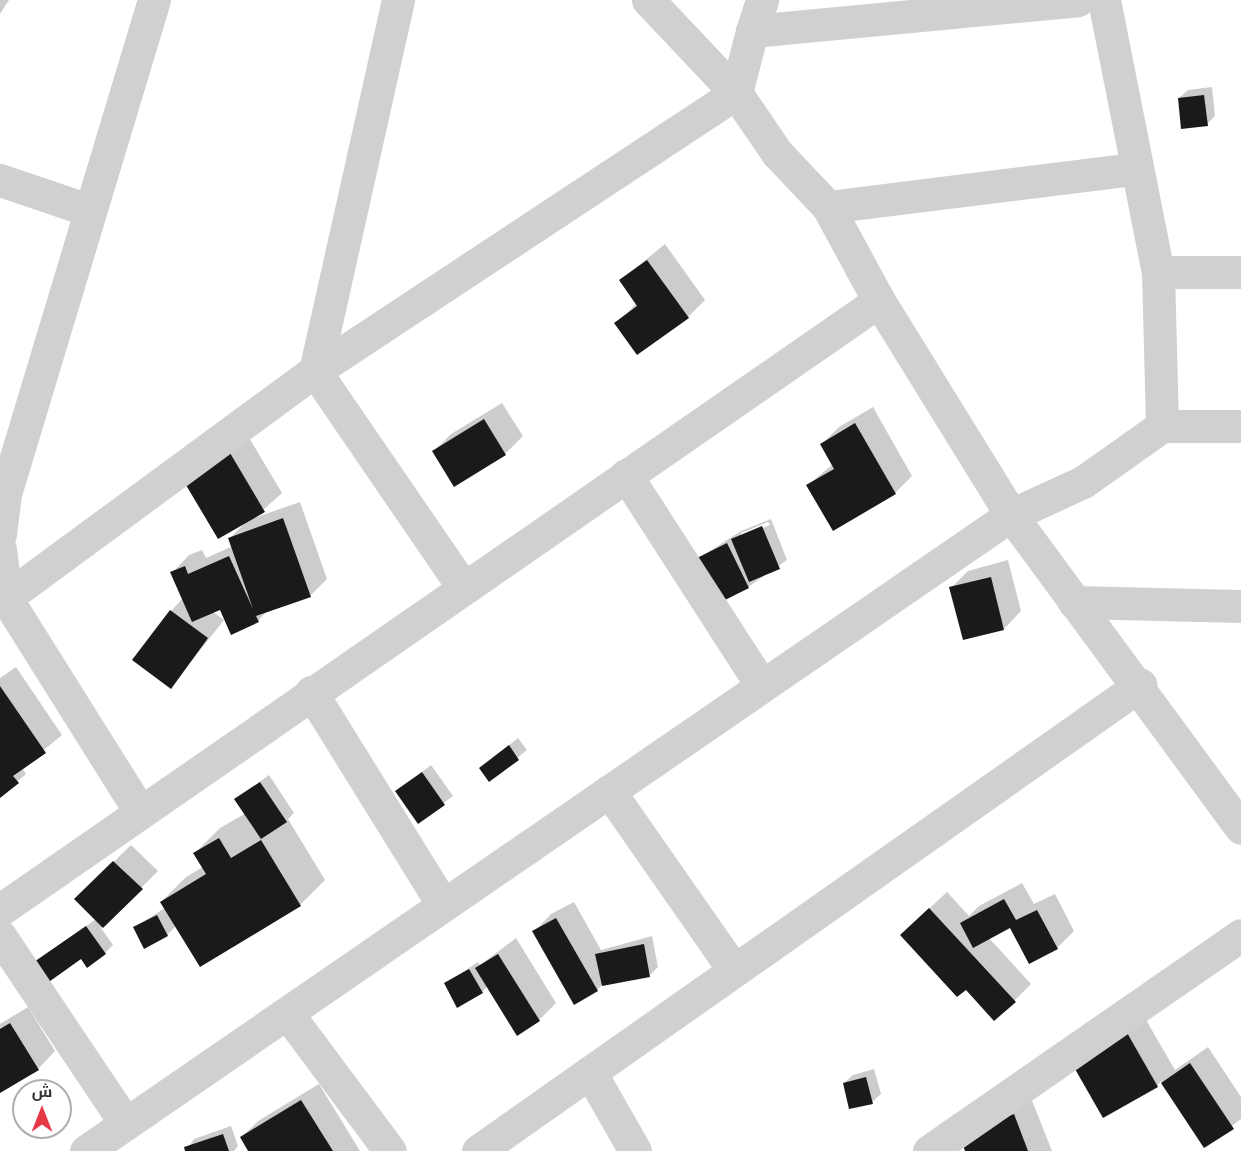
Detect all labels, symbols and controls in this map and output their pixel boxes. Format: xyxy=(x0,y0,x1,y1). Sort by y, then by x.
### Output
north arrow xyxy=(12,1079,72,1139)
text: ش xyxy=(32,1083,52,1103)

